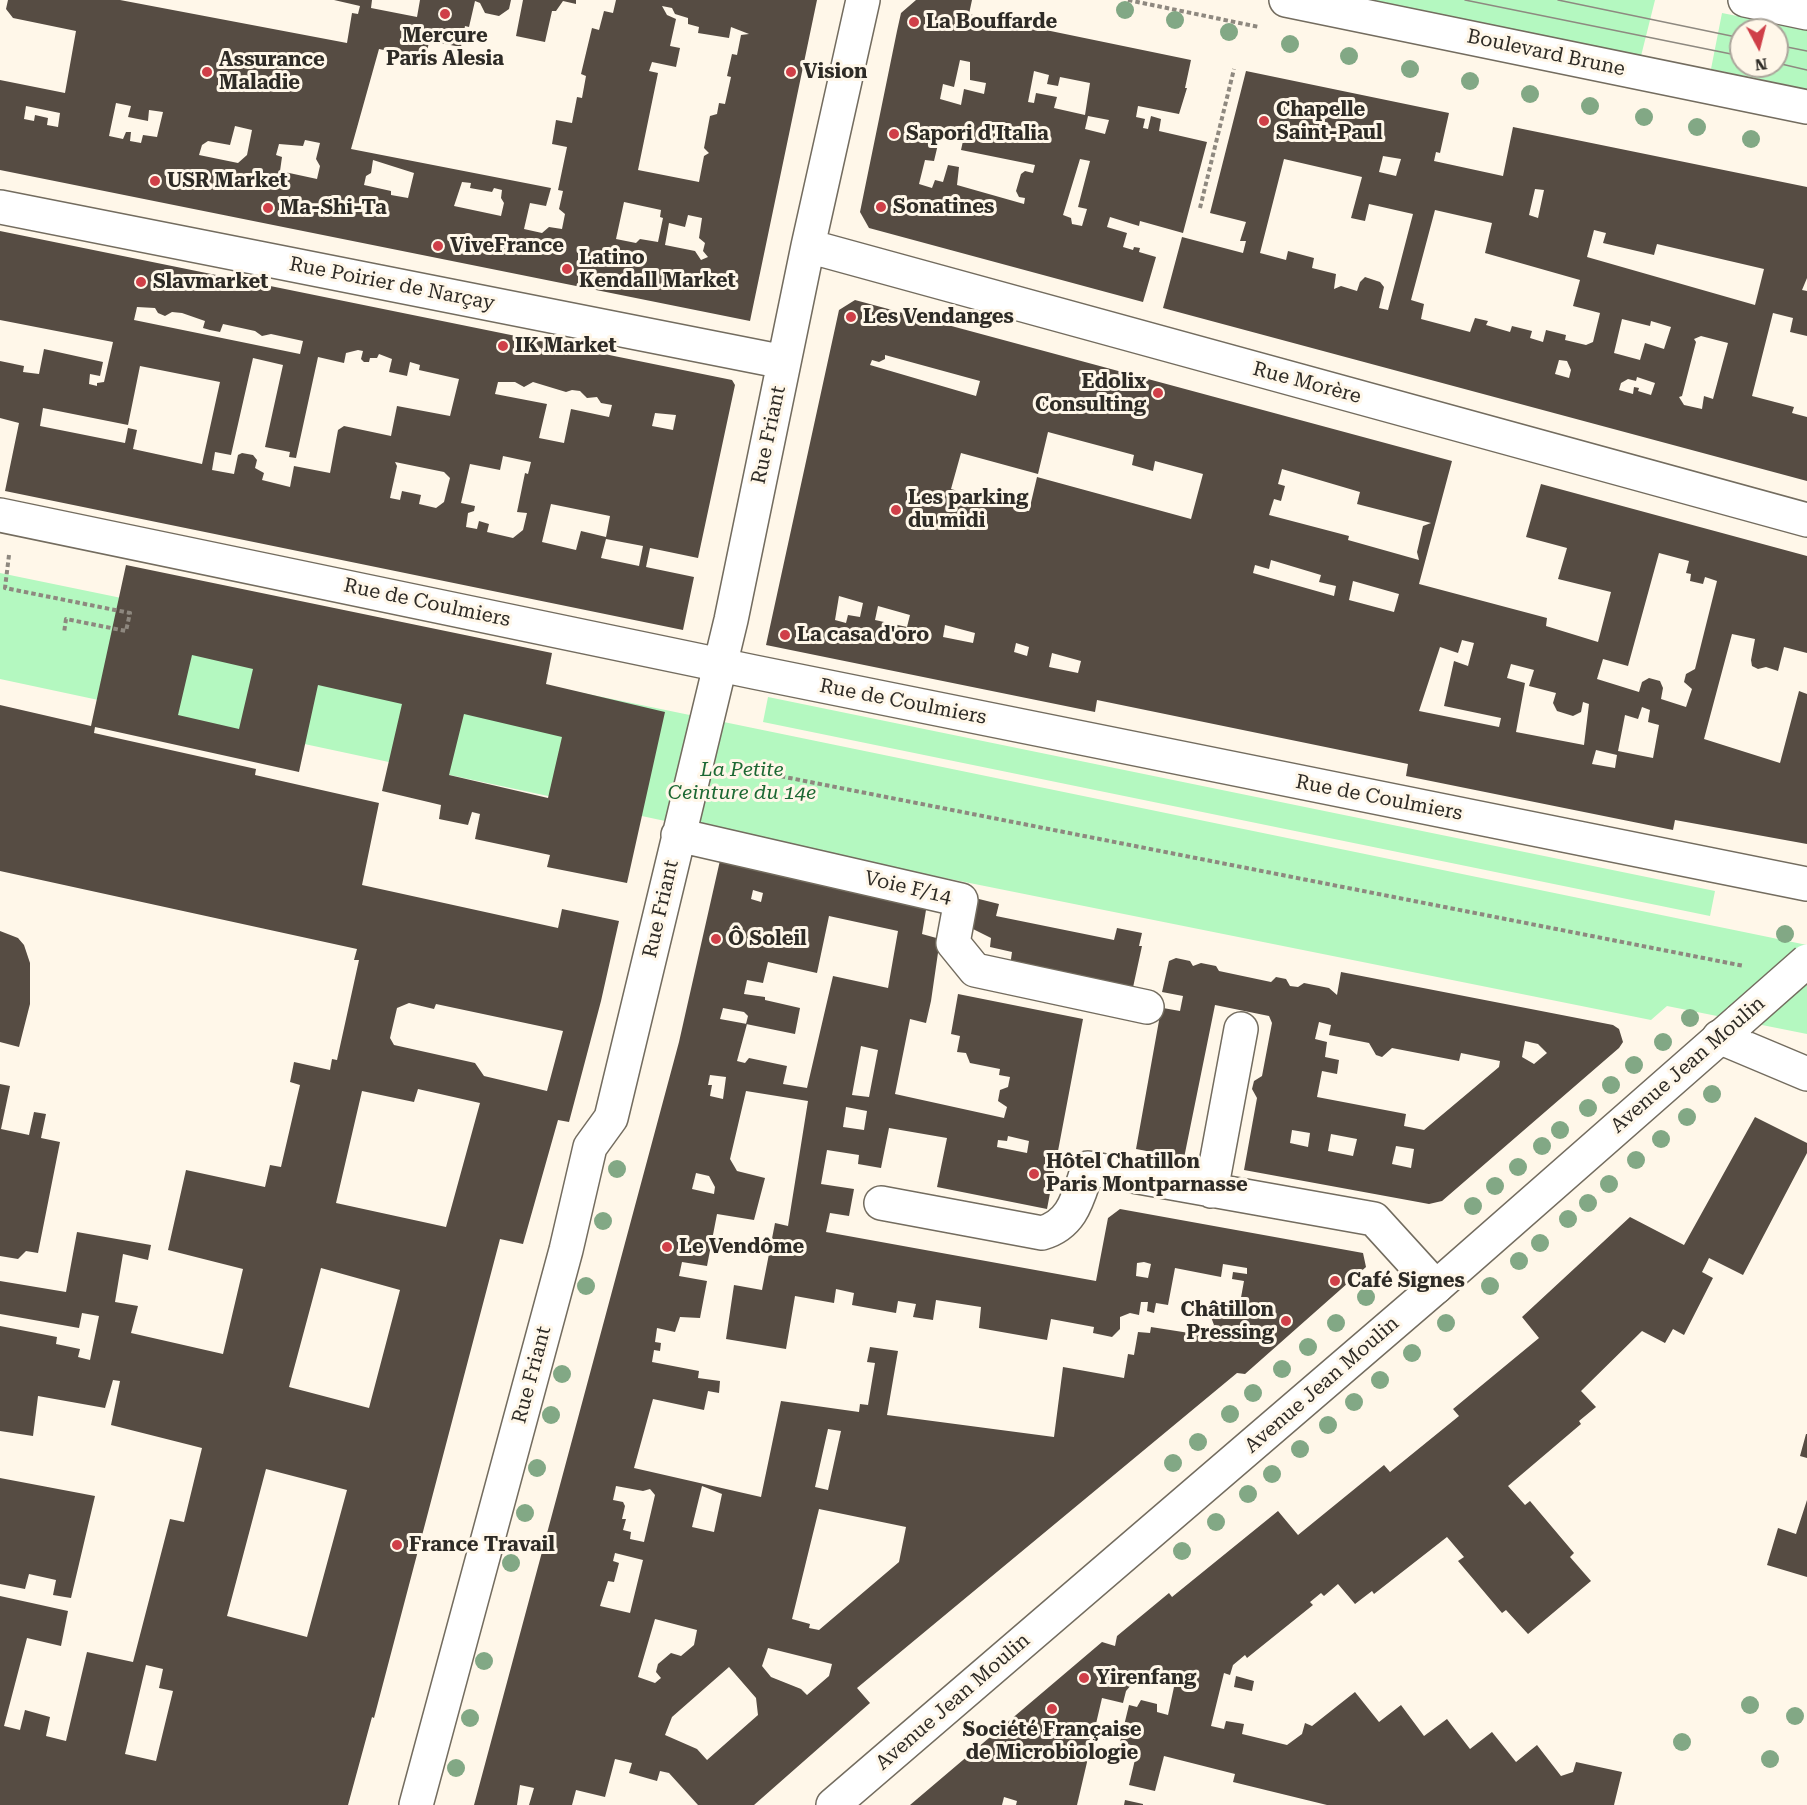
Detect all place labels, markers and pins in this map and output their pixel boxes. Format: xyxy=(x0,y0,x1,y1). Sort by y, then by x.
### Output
marker: Mercure Paris Alesia xyxy=(438,7,452,21)
place label: La Bouffarde xyxy=(926,10,1057,34)
marker: La Bouffarde xyxy=(907,15,921,29)
place label: Mercure Paris Alesia xyxy=(386,24,504,71)
place label: Assurance Maladie xyxy=(219,48,325,95)
place label: Vision xyxy=(803,60,868,84)
marker: Assurance Maladie xyxy=(200,65,214,79)
marker: Vision xyxy=(784,65,798,79)
place label: Chapelle Saint-Paul xyxy=(1276,98,1383,145)
marker: Chapelle Saint-Paul xyxy=(1257,114,1271,128)
place label: Sapori d'Italia xyxy=(906,122,1049,146)
marker: Sapori d'Italia xyxy=(887,127,901,141)
place label: USR Market xyxy=(167,169,288,193)
marker: USR Market xyxy=(148,174,162,188)
place label: Sonatines xyxy=(893,195,994,219)
place label: Ma-Shi-Ta xyxy=(280,196,387,220)
marker: Sonatines xyxy=(874,200,888,214)
marker: Ma-Shi-Ta xyxy=(261,201,275,215)
place label: ViveFrance xyxy=(450,234,564,258)
marker: ViveFrance xyxy=(431,239,445,253)
place label: Latino Kendall Market xyxy=(579,246,736,293)
marker: Latino Kendall Market xyxy=(560,262,574,276)
place label: Slavmarket xyxy=(153,270,268,294)
marker: Slavmarket xyxy=(134,275,148,289)
place label: Les Vendanges xyxy=(863,305,1014,329)
marker: Les Vendanges xyxy=(844,310,858,324)
place label: IK Market xyxy=(515,334,617,358)
marker: IK Market xyxy=(496,339,510,353)
place label: Edolix Consulting xyxy=(1035,370,1146,417)
marker: Edolix Consulting xyxy=(1151,386,1165,400)
place label: Les parking du midi xyxy=(908,486,1028,533)
marker: Les parking du midi xyxy=(889,503,903,517)
place label: La casa d'oro xyxy=(797,623,929,647)
marker: La casa d'oro xyxy=(778,628,792,642)
place label: Ô Soleil xyxy=(728,927,807,951)
marker: Ô Soleil xyxy=(709,932,723,946)
place label: Hôtel Chatillon Paris Montparnasse xyxy=(1046,1150,1248,1197)
marker: Hôtel Chatillon Paris Montparnasse xyxy=(1027,1167,1041,1181)
place label: Le Vendôme xyxy=(679,1235,804,1259)
marker: Le Vendôme xyxy=(660,1240,674,1254)
place label: Café Signes xyxy=(1347,1269,1465,1293)
marker: Café Signes xyxy=(1328,1274,1342,1288)
place label: Châtillon Pressing xyxy=(1181,1298,1274,1345)
marker: Châtillon Pressing xyxy=(1279,1314,1293,1328)
place label: France Travail xyxy=(409,1533,555,1557)
marker: France Travail xyxy=(390,1538,404,1552)
place label: Yirenfang xyxy=(1096,1666,1196,1690)
marker: Yirenfang xyxy=(1077,1671,1091,1685)
marker: Société Française de Microbiologie xyxy=(1045,1702,1059,1716)
place label: Société Française de Microbiologie xyxy=(963,1718,1141,1765)

